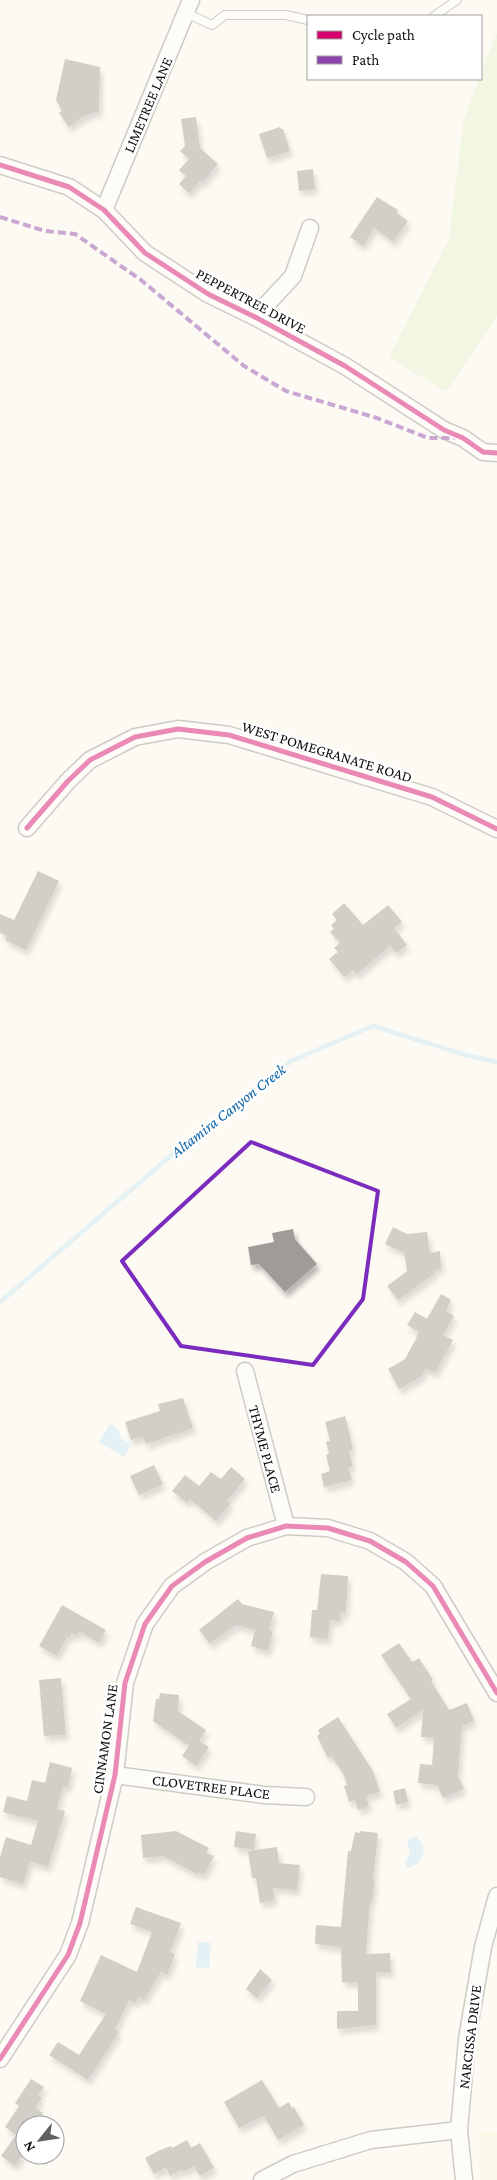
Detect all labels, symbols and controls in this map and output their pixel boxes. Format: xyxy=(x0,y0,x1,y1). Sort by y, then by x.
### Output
legend xyxy=(307,15,482,80)
text: Cycle path xyxy=(352,27,415,44)
text: Path xyxy=(352,52,379,68)
street label: LIMETREE LANE xyxy=(121,55,175,155)
street label: PEPPERTREE DRIVE xyxy=(193,265,309,337)
street label: WEST POMEGRANATE ROAD xyxy=(240,718,414,786)
water label: Altamira Canyon Creek xyxy=(167,1060,290,1162)
street label: THYME PLACE xyxy=(246,1404,284,1494)
street label: CINNAMON LANE xyxy=(89,1683,121,1795)
street label: CLOVETREE PLACE xyxy=(151,1772,271,1802)
street label: NARCISSA DRIVE xyxy=(456,1984,484,2090)
north arrow xyxy=(15,2115,65,2165)
text: N xyxy=(19,2138,38,2155)

